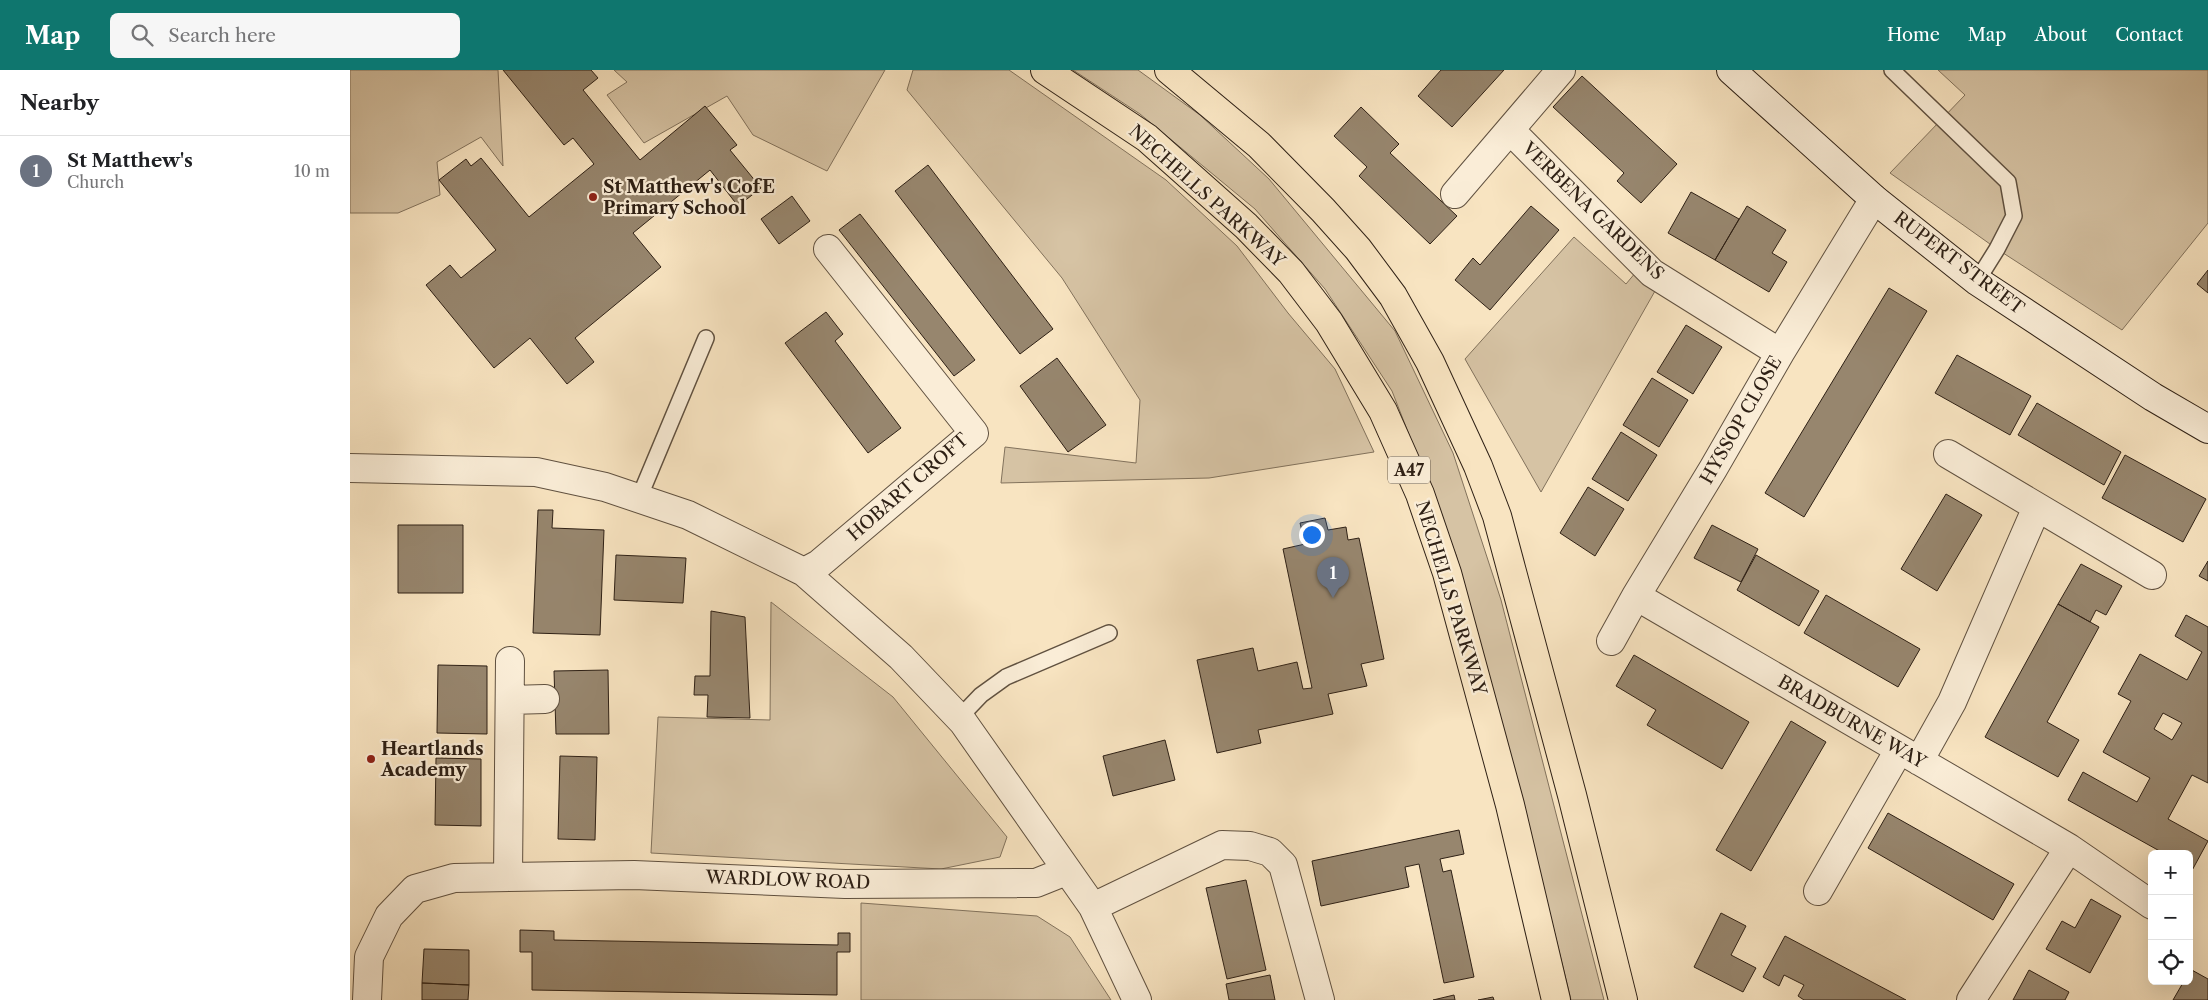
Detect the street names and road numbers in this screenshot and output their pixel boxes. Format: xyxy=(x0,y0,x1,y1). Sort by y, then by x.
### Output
street label: NECHELLS PARKWAY xyxy=(1124,120,1291,273)
street label: VERBENA GARDENS xyxy=(1517,137,1669,285)
street label: RUPERT STREET xyxy=(1890,207,2029,319)
street label: HYSSOP CLOSE xyxy=(1695,352,1787,488)
street label: HOBART CROFT xyxy=(843,428,973,545)
road number: A47 xyxy=(1388,456,1430,484)
street label: NECHELLS PARKWAY xyxy=(1411,498,1492,699)
street label: BRADBURNE WAY xyxy=(1774,671,1931,774)
street label: WARDLOW ROAD xyxy=(704,866,871,894)

